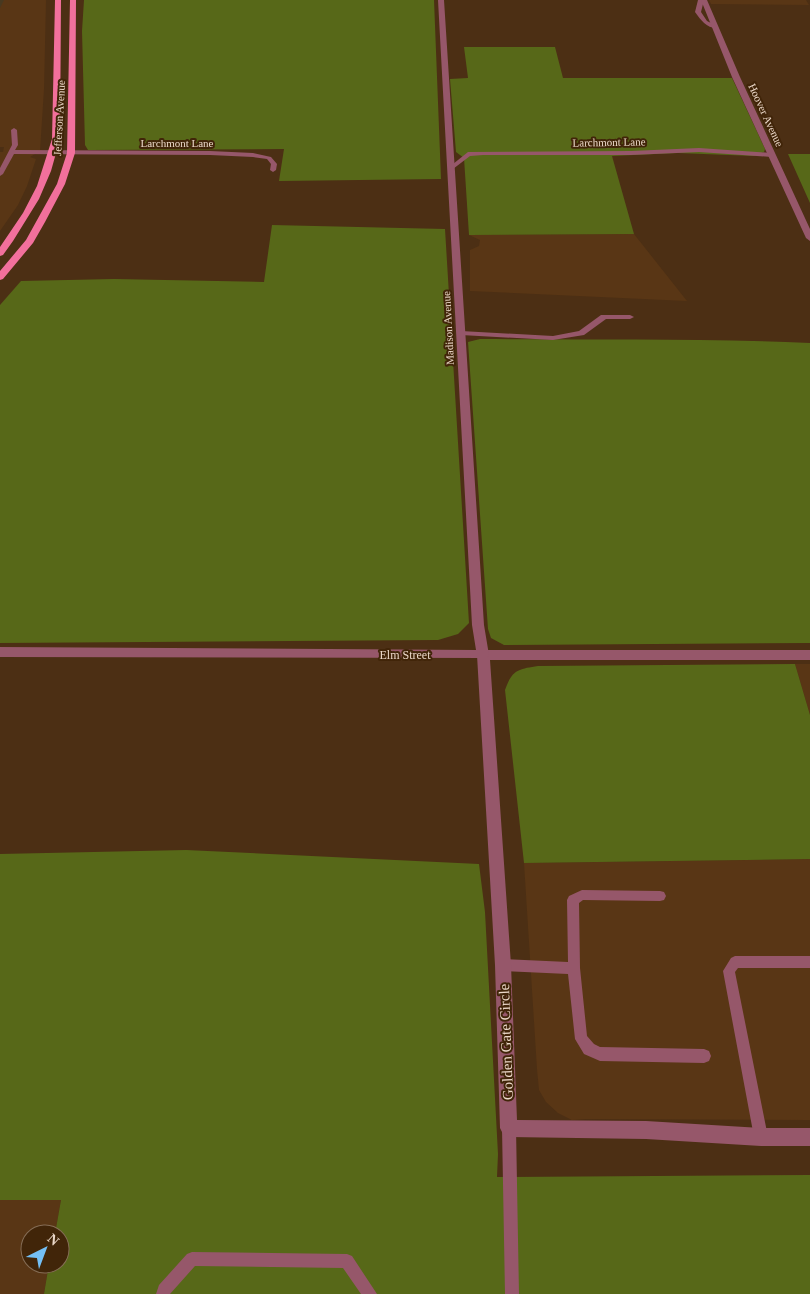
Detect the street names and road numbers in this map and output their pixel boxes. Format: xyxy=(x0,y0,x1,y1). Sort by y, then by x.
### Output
street label: Jefferson Avenue xyxy=(51,80,67,156)
street label: Hoover Avenue xyxy=(746,81,786,149)
street label: Larchmont Lane xyxy=(572,135,646,149)
street label: Larchmont Lane xyxy=(141,137,214,149)
street label: Madison Avenue xyxy=(440,291,456,365)
street label: Elm Street xyxy=(380,648,431,662)
street label: Golden Gate Circle xyxy=(496,983,516,1101)

